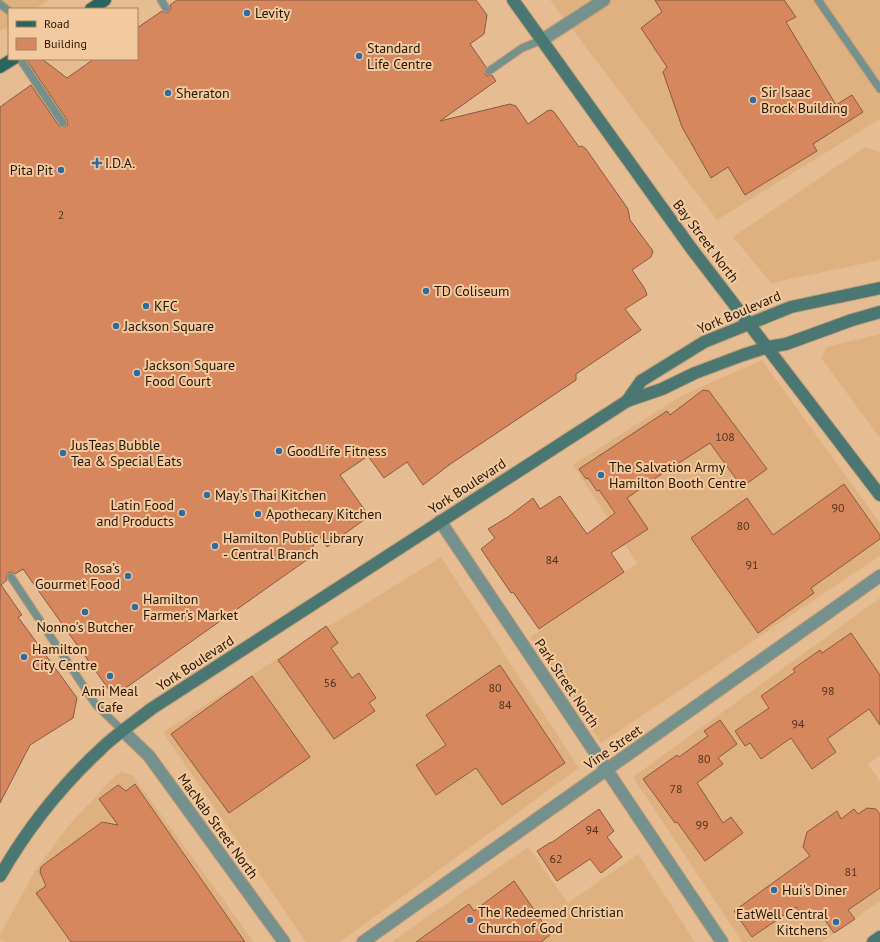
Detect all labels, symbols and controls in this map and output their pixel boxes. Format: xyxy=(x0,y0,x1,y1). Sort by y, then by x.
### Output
place label: Levity xyxy=(255,4,290,22)
legend xyxy=(8,8,138,60)
marker: Levity xyxy=(242,8,252,18)
text: Road xyxy=(44,16,69,31)
text: Building xyxy=(44,36,87,51)
place label: Standard Life Centre xyxy=(367,39,432,73)
marker: Standard Life Centre xyxy=(354,51,364,61)
place label: Sir Isaac Brock Building xyxy=(761,83,848,117)
place label: Sheraton xyxy=(176,84,230,102)
marker: Sheraton xyxy=(163,88,173,98)
marker: Sir Isaac Brock Building xyxy=(748,95,758,105)
place label: I.D.A. xyxy=(105,154,135,172)
marker: I.D.A. xyxy=(92,158,102,168)
place label: Pita Pit xyxy=(10,161,53,179)
marker: Pita Pit xyxy=(56,165,66,175)
street label: Bay Street North xyxy=(669,196,743,286)
house number: 2 xyxy=(58,207,64,222)
place label: TD Coliseum xyxy=(434,282,509,300)
marker: TD Coliseum xyxy=(421,286,431,296)
street label: York Boulevard xyxy=(695,286,783,338)
place label: KFC xyxy=(154,297,178,315)
marker: KFC xyxy=(141,301,151,311)
place label: Jackson Square xyxy=(123,317,214,335)
marker: Jackson Square xyxy=(111,321,121,331)
place label: Jackson Square Food Court xyxy=(144,356,235,390)
marker: Jackson Square Food Court xyxy=(132,368,142,378)
house number: 108 xyxy=(715,429,735,444)
place label: JusTeas Bubble Tea & Special Eats xyxy=(70,436,182,470)
place label: GoodLife Fitness xyxy=(287,442,387,460)
marker: GoodLife Fitness xyxy=(274,446,284,456)
marker: JusTeas Bubble Tea & Special Eats xyxy=(58,448,68,458)
street label: York Boulevard xyxy=(425,454,509,518)
place label: The Salvation Army Hamilton Booth Centre xyxy=(609,458,746,492)
marker: The Salvation Army Hamilton Booth Centre xyxy=(596,470,606,480)
place label: May's Thai Kitchen xyxy=(215,486,326,504)
marker: May's Thai Kitchen xyxy=(202,490,212,500)
place label: Latin Food and Products xyxy=(96,496,174,530)
house number: 90 xyxy=(831,500,845,515)
place label: Apothecary Kitchen xyxy=(266,505,382,523)
marker: Latin Food and Products xyxy=(177,508,187,518)
marker: Apothecary Kitchen xyxy=(253,509,263,519)
house number: 80 xyxy=(736,518,750,533)
place label: Hamilton Public Library - Central Branch xyxy=(223,529,364,563)
marker: Hamilton Public Library - Central Branch xyxy=(210,541,220,551)
house number: 84 xyxy=(545,552,559,567)
house number: 91 xyxy=(745,557,759,572)
place label: Rosa’s Gourmet Food xyxy=(35,559,120,593)
marker: Rosa’s Gourmet Food xyxy=(123,571,133,581)
place label: Hamilton Farmer's Market xyxy=(143,590,238,624)
marker: Hamilton Farmer's Market xyxy=(130,602,140,612)
marker: Nonno's Butcher xyxy=(80,607,90,617)
place label: Nonno's Butcher xyxy=(37,618,134,636)
street label: York Boulevard xyxy=(153,631,237,695)
street label: Park Street North xyxy=(531,635,603,731)
place label: Hamilton City Centre xyxy=(32,640,97,674)
marker: Hamilton City Centre xyxy=(19,652,29,662)
marker: Ami Meal Cafe xyxy=(105,671,115,681)
house number: 56 xyxy=(323,675,337,690)
house number: 80 xyxy=(488,680,502,695)
place label: Ami Meal Cafe xyxy=(82,682,138,716)
house number: 98 xyxy=(821,683,835,698)
house number: 84 xyxy=(498,697,512,712)
house number: 94 xyxy=(791,716,805,731)
street label: Vine Street xyxy=(580,721,645,774)
house number: 80 xyxy=(697,751,711,766)
street label: MacNab Street North xyxy=(174,770,262,882)
house number: 78 xyxy=(669,781,683,796)
house number: 99 xyxy=(695,817,709,832)
house number: 94 xyxy=(585,822,599,837)
house number: 62 xyxy=(549,851,563,866)
house number: 81 xyxy=(844,864,858,879)
place label: Hui's Diner xyxy=(782,881,847,899)
marker: Hui's Diner xyxy=(769,885,779,895)
place label: The Redeemed Christian Church of God xyxy=(478,903,624,937)
place label: EatWell Central Kitchens xyxy=(736,905,828,939)
marker: The Redeemed Christian Church of God xyxy=(465,915,475,925)
marker: EatWell Central Kitchens xyxy=(831,917,841,927)

